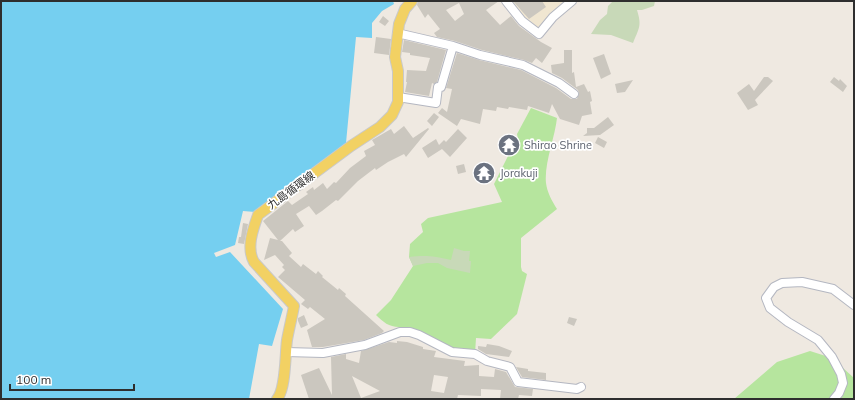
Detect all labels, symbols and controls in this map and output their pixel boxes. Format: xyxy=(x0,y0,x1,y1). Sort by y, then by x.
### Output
temple icon: Shirao Shrine xyxy=(496,132,522,158)
place label: Shirao Shrine xyxy=(524,138,592,152)
temple icon: Jorakuji xyxy=(471,160,497,186)
place label: Jorakuji xyxy=(500,166,538,180)
street label: 九島循環線 xyxy=(265,168,317,212)
scale bar xyxy=(10,366,134,392)
text: 100 m xyxy=(16,372,51,387)

